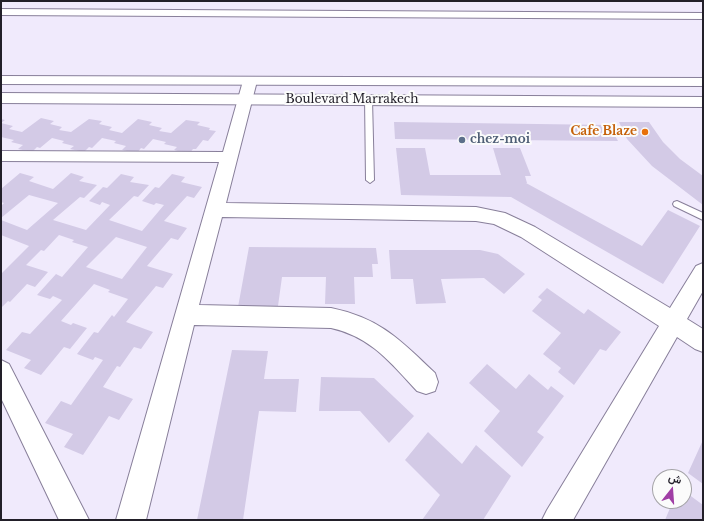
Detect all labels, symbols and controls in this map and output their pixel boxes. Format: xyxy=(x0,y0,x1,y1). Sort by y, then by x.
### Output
street label: Boulevard Marrakech xyxy=(285,93,419,107)
place label: Cafe Blaze xyxy=(570,125,637,139)
marker: Cafe Blaze xyxy=(640,127,650,137)
place label: chez-moi xyxy=(470,133,530,147)
marker: chez-moi xyxy=(457,135,467,145)
north arrow xyxy=(652,469,692,509)
text: ش xyxy=(667,470,684,487)

